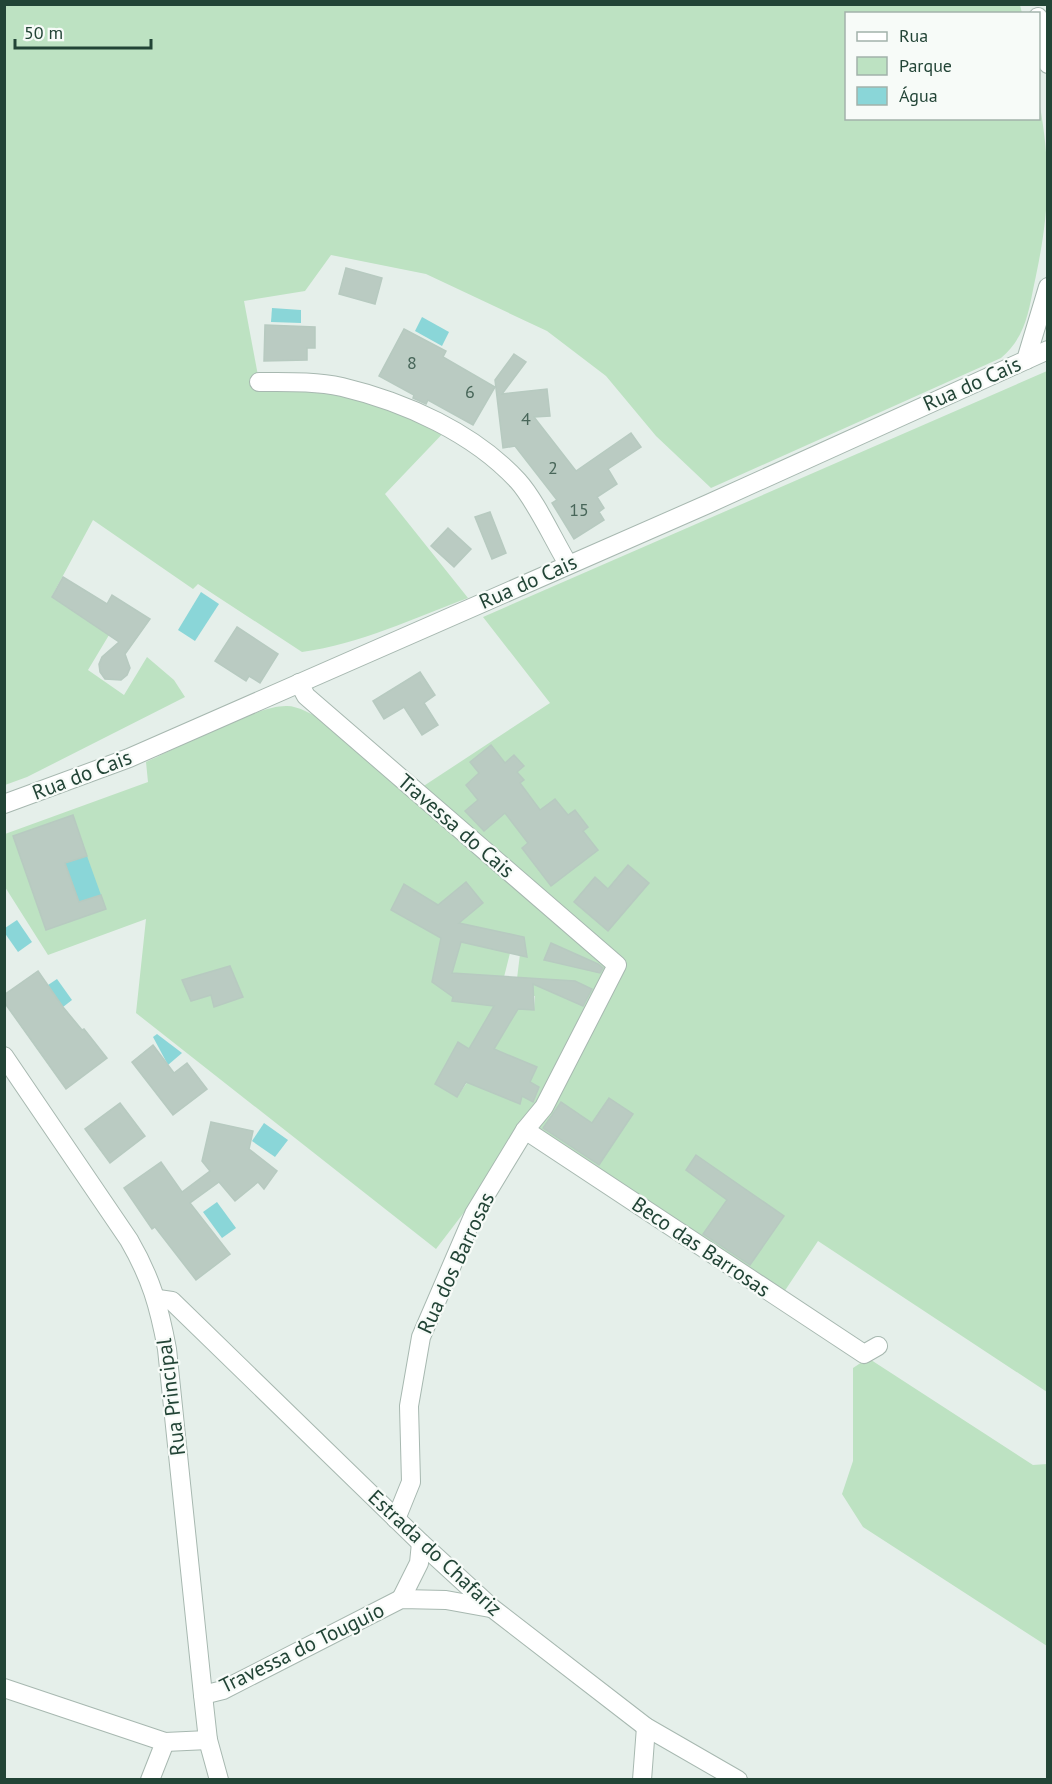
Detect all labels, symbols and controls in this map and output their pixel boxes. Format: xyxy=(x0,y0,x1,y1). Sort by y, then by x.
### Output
scale bar xyxy=(15,12,152,50)
legend xyxy=(845,12,1040,120)
text: 50 m xyxy=(24,21,63,44)
text: Rua xyxy=(899,24,928,47)
text: Parque xyxy=(899,54,952,77)
text: Água xyxy=(899,84,938,107)
street label: Rua do Cais xyxy=(919,350,1025,417)
house number: 8 xyxy=(407,351,417,374)
house number: 6 xyxy=(465,380,475,403)
house number: 4 xyxy=(521,407,531,430)
house number: 2 xyxy=(548,456,558,479)
house number: 15 xyxy=(569,498,589,521)
street label: Rua do Cais xyxy=(475,548,581,615)
street label: Rua do Cais xyxy=(28,743,135,806)
street label: Travessa do Cais xyxy=(392,768,520,884)
street label: Rua dos Barrosas xyxy=(411,1188,500,1338)
street label: Beco das Barrosas xyxy=(627,1190,776,1303)
street label: Rua Principal xyxy=(150,1337,191,1457)
street label: Estrada do Chafariz xyxy=(363,1484,508,1622)
street label: Travessa do Touguio xyxy=(215,1596,389,1699)

